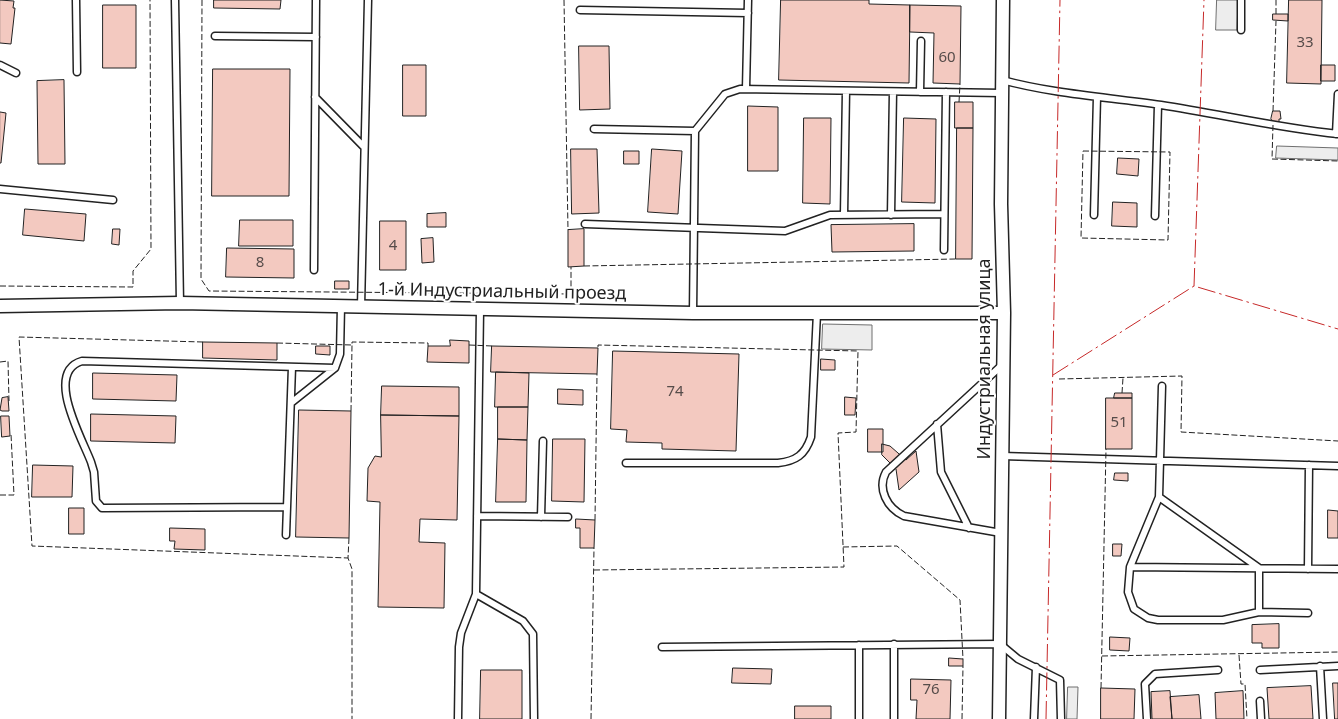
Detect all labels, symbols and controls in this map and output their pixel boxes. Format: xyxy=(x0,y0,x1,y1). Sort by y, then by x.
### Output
house number: 33 xyxy=(1296,34,1314,52)
house number: 60 xyxy=(938,49,956,67)
house number: 4 xyxy=(389,237,397,255)
house number: 8 xyxy=(256,254,264,272)
street label: Индустриальная улица xyxy=(974,258,996,460)
street label: 1-й Индустриальный проезд xyxy=(378,279,626,305)
house number: 74 xyxy=(666,383,684,401)
house number: 51 xyxy=(1110,414,1128,432)
house number: 76 xyxy=(922,681,940,699)

